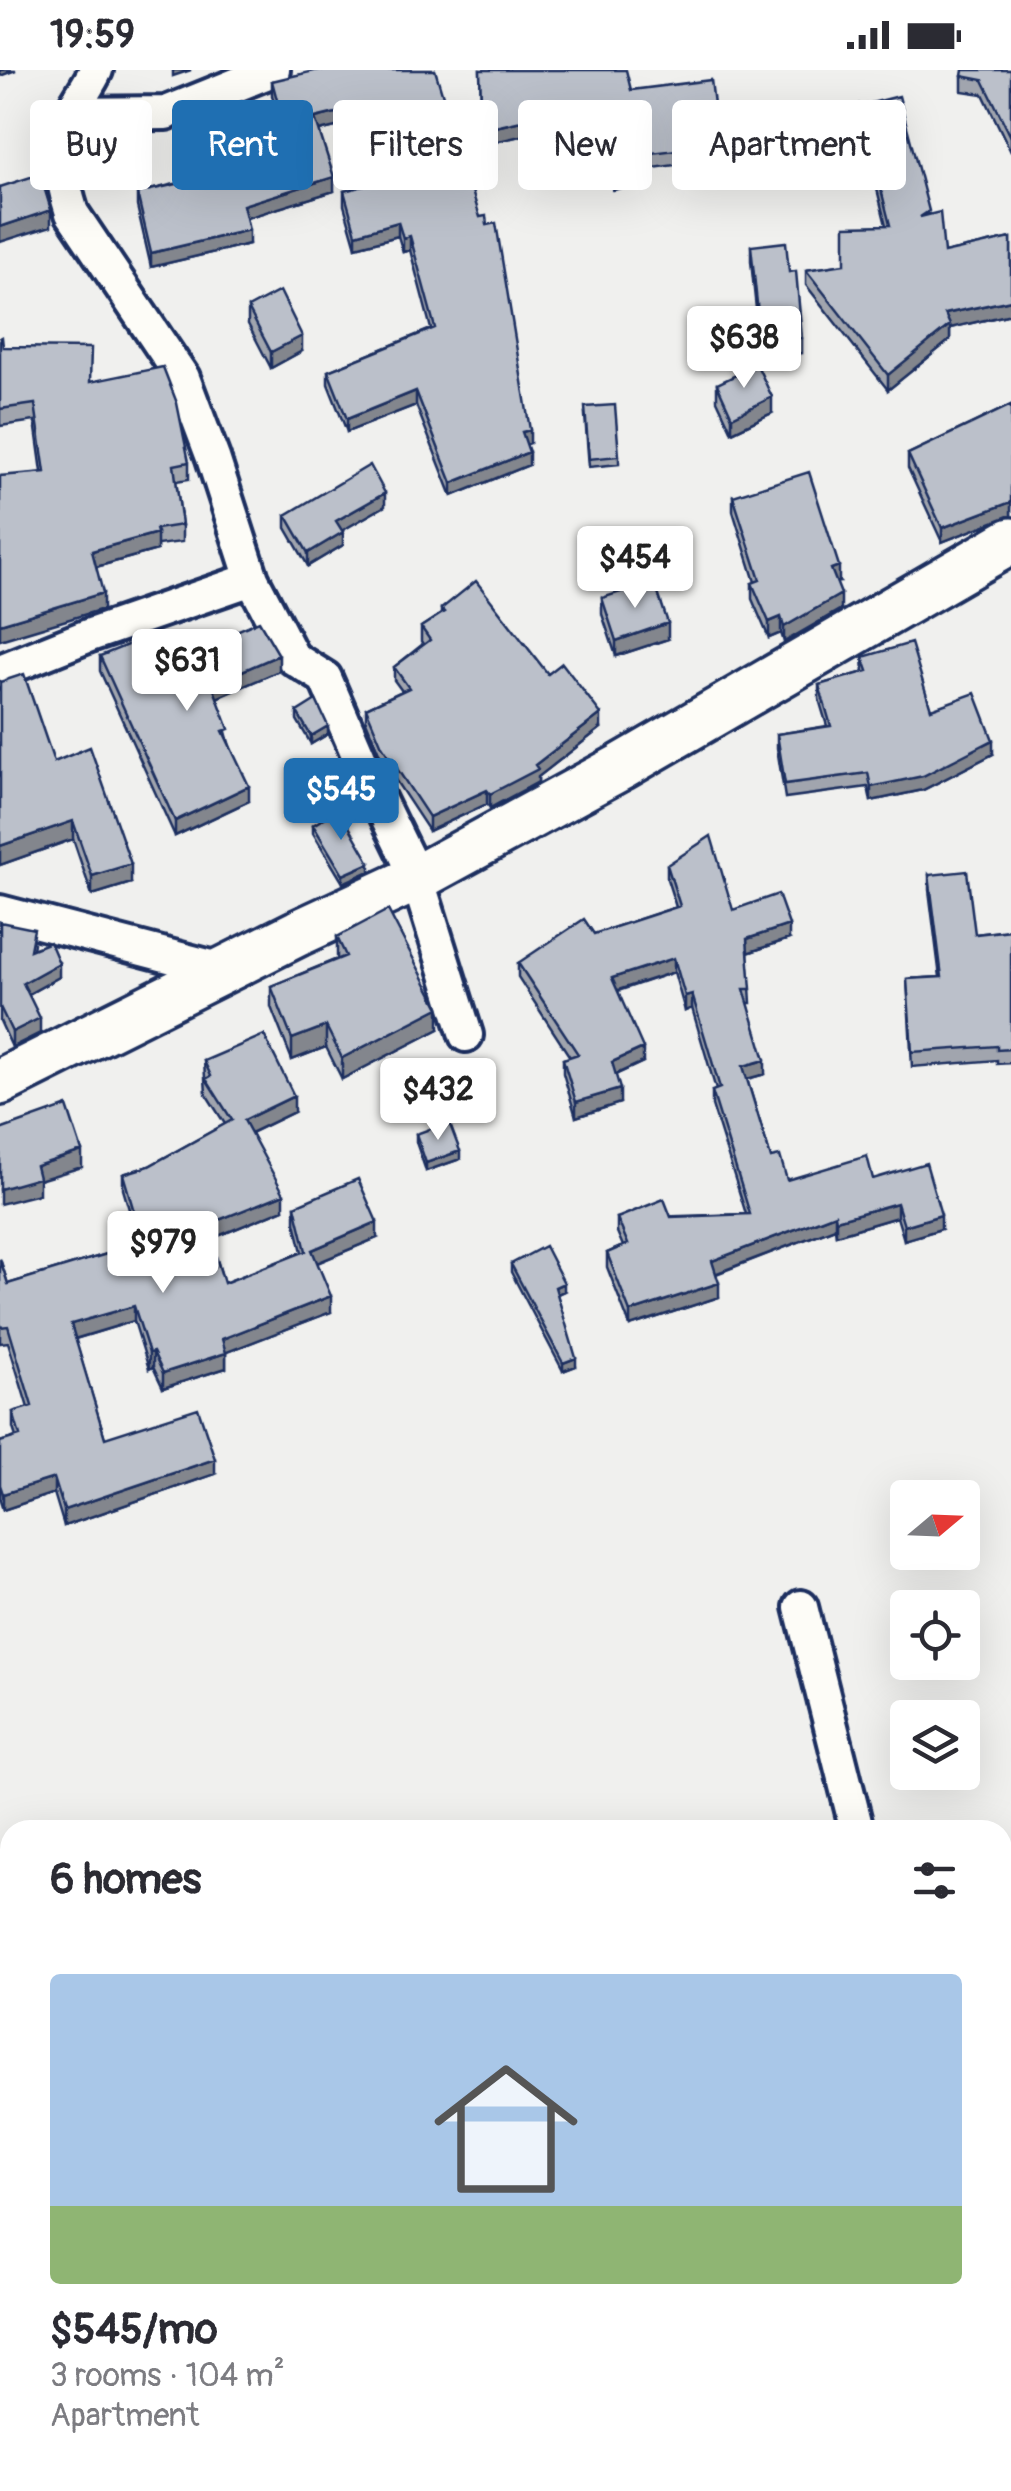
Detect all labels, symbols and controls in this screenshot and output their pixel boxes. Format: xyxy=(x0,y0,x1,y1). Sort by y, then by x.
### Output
text: 19:59 xyxy=(50,11,135,59)
chip: Buy xyxy=(30,100,152,190)
chip: Rent xyxy=(172,100,313,190)
chip: Filters xyxy=(333,100,498,190)
chip: New xyxy=(518,100,652,190)
chip: Apartment xyxy=(672,100,906,190)
pin: $638 xyxy=(685,306,803,391)
text: $638 xyxy=(709,318,779,358)
pin: $454 xyxy=(576,526,694,611)
text: $454 xyxy=(599,538,671,578)
pin: $631 xyxy=(128,629,246,714)
text: $631 xyxy=(154,641,220,681)
pin: $545 xyxy=(282,758,400,843)
text: $545 xyxy=(306,770,376,810)
pin: $432 xyxy=(379,1058,497,1143)
text: $432 xyxy=(402,1070,474,1110)
pin: $979 xyxy=(104,1211,222,1296)
text: $979 xyxy=(129,1223,197,1263)
north arrow xyxy=(890,1480,980,1570)
map controls xyxy=(890,1480,980,1790)
button: locate xyxy=(890,1590,980,1680)
button: layers xyxy=(890,1700,980,1790)
icon: filters xyxy=(907,1853,962,1908)
text: 6 homes xyxy=(50,1854,201,1906)
icon: home xyxy=(416,2039,596,2219)
text: $545/mo xyxy=(50,2304,218,2356)
text: 3 rooms · 104 m² xyxy=(50,2356,285,2396)
text: Apartment xyxy=(50,2396,199,2436)

